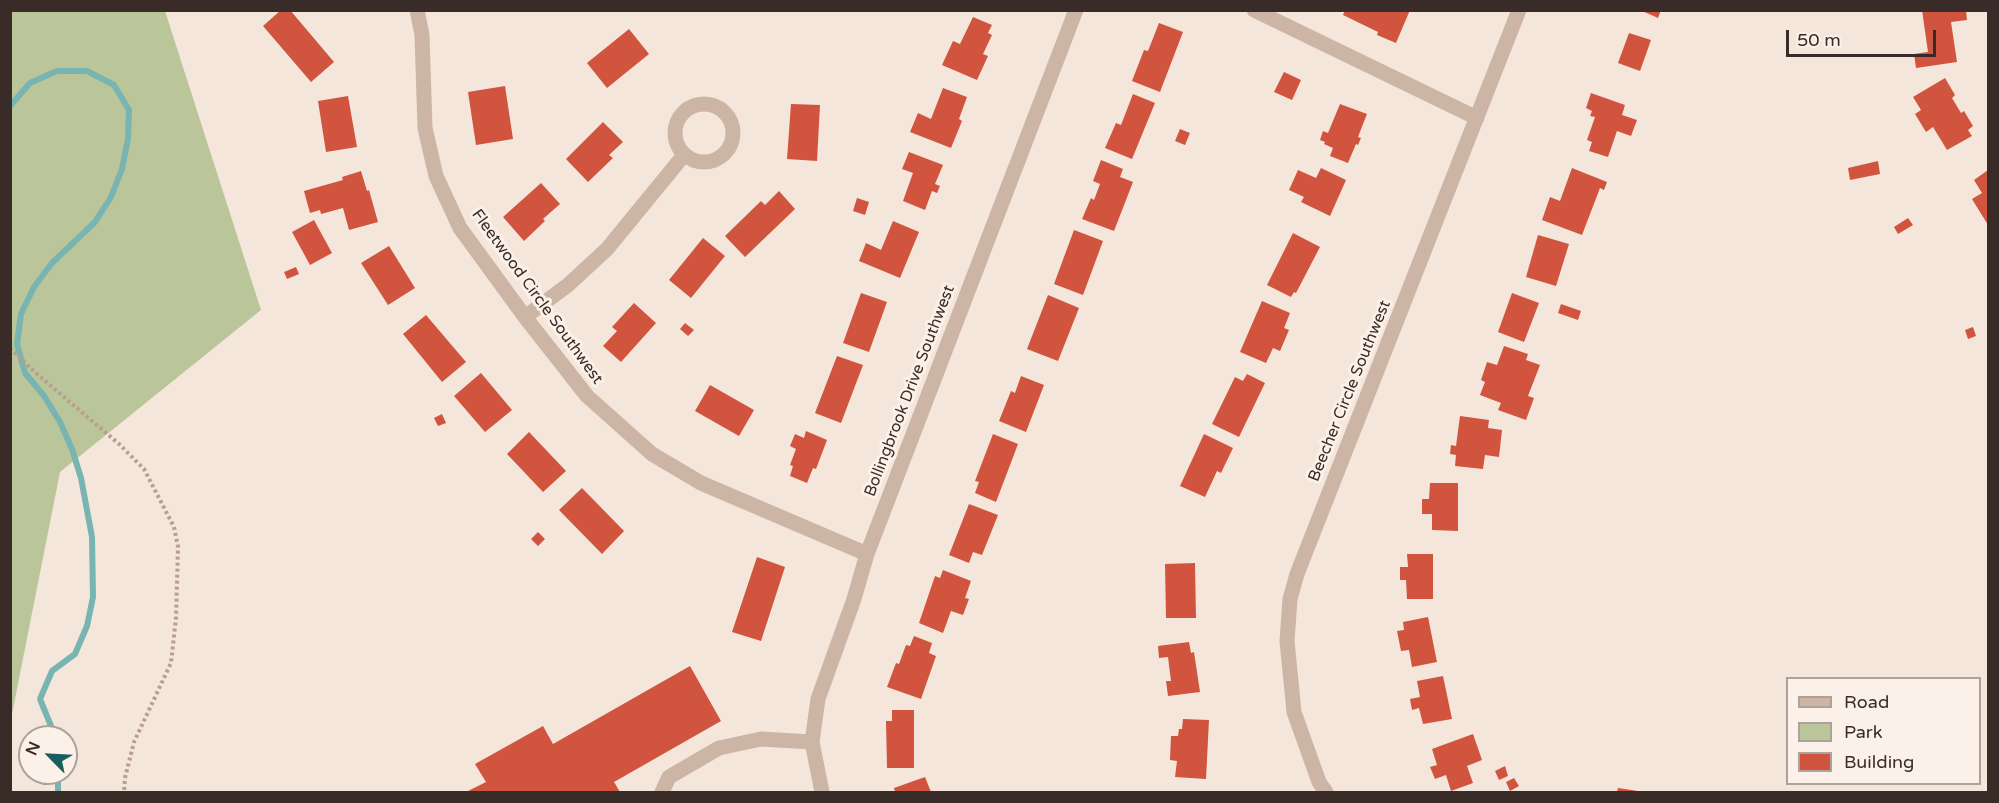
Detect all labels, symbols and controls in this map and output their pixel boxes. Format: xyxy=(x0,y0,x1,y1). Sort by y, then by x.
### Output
scale bar xyxy=(1789,18,1939,56)
text: 50 m xyxy=(1797,29,1841,51)
street label: Fleetwood Circle Southwest xyxy=(467,206,607,388)
street label: Bollingbrook Drive Southwest xyxy=(861,283,959,499)
street label: Beecher Circle Southwest xyxy=(1305,298,1395,484)
legend xyxy=(1786,677,1981,785)
text: Road xyxy=(1844,691,1889,713)
text: Park xyxy=(1844,721,1882,743)
north arrow xyxy=(18,725,78,785)
text: N xyxy=(22,739,45,758)
text: Building xyxy=(1844,751,1914,773)

